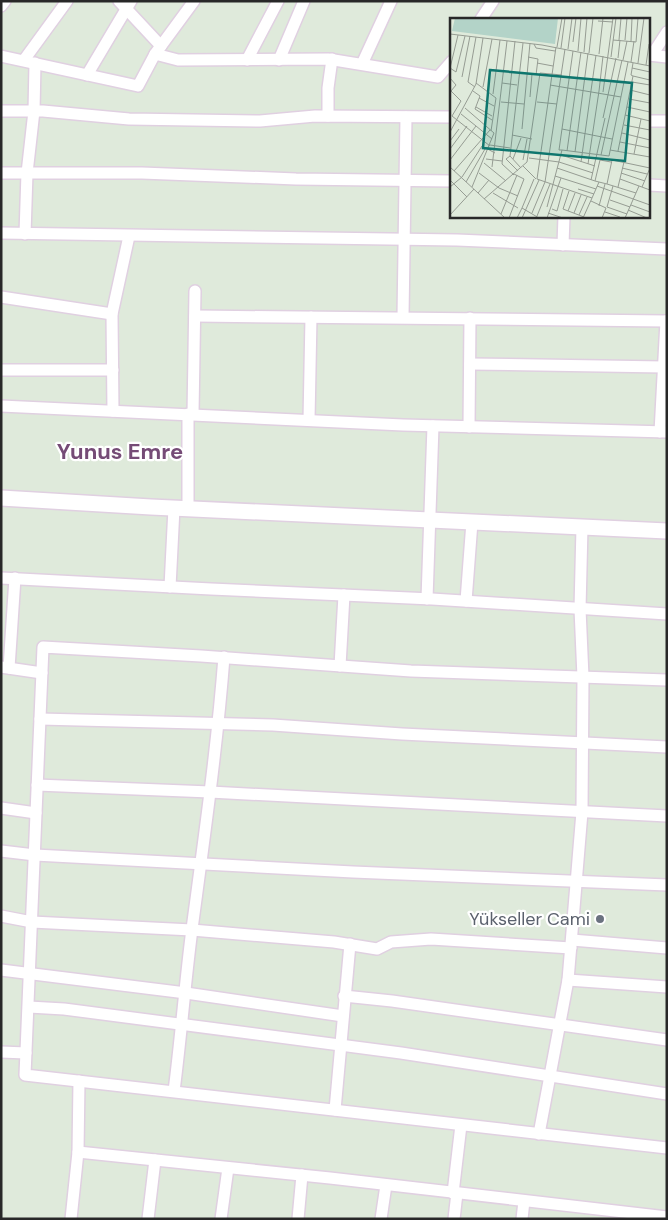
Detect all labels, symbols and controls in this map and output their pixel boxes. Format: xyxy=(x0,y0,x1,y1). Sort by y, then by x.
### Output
inset map xyxy=(450,18,650,218)
district label: Yunus Emre xyxy=(57,437,183,466)
place label: Yükseller Cami xyxy=(469,907,590,931)
marker: Yükseller Cami xyxy=(594,913,606,925)

